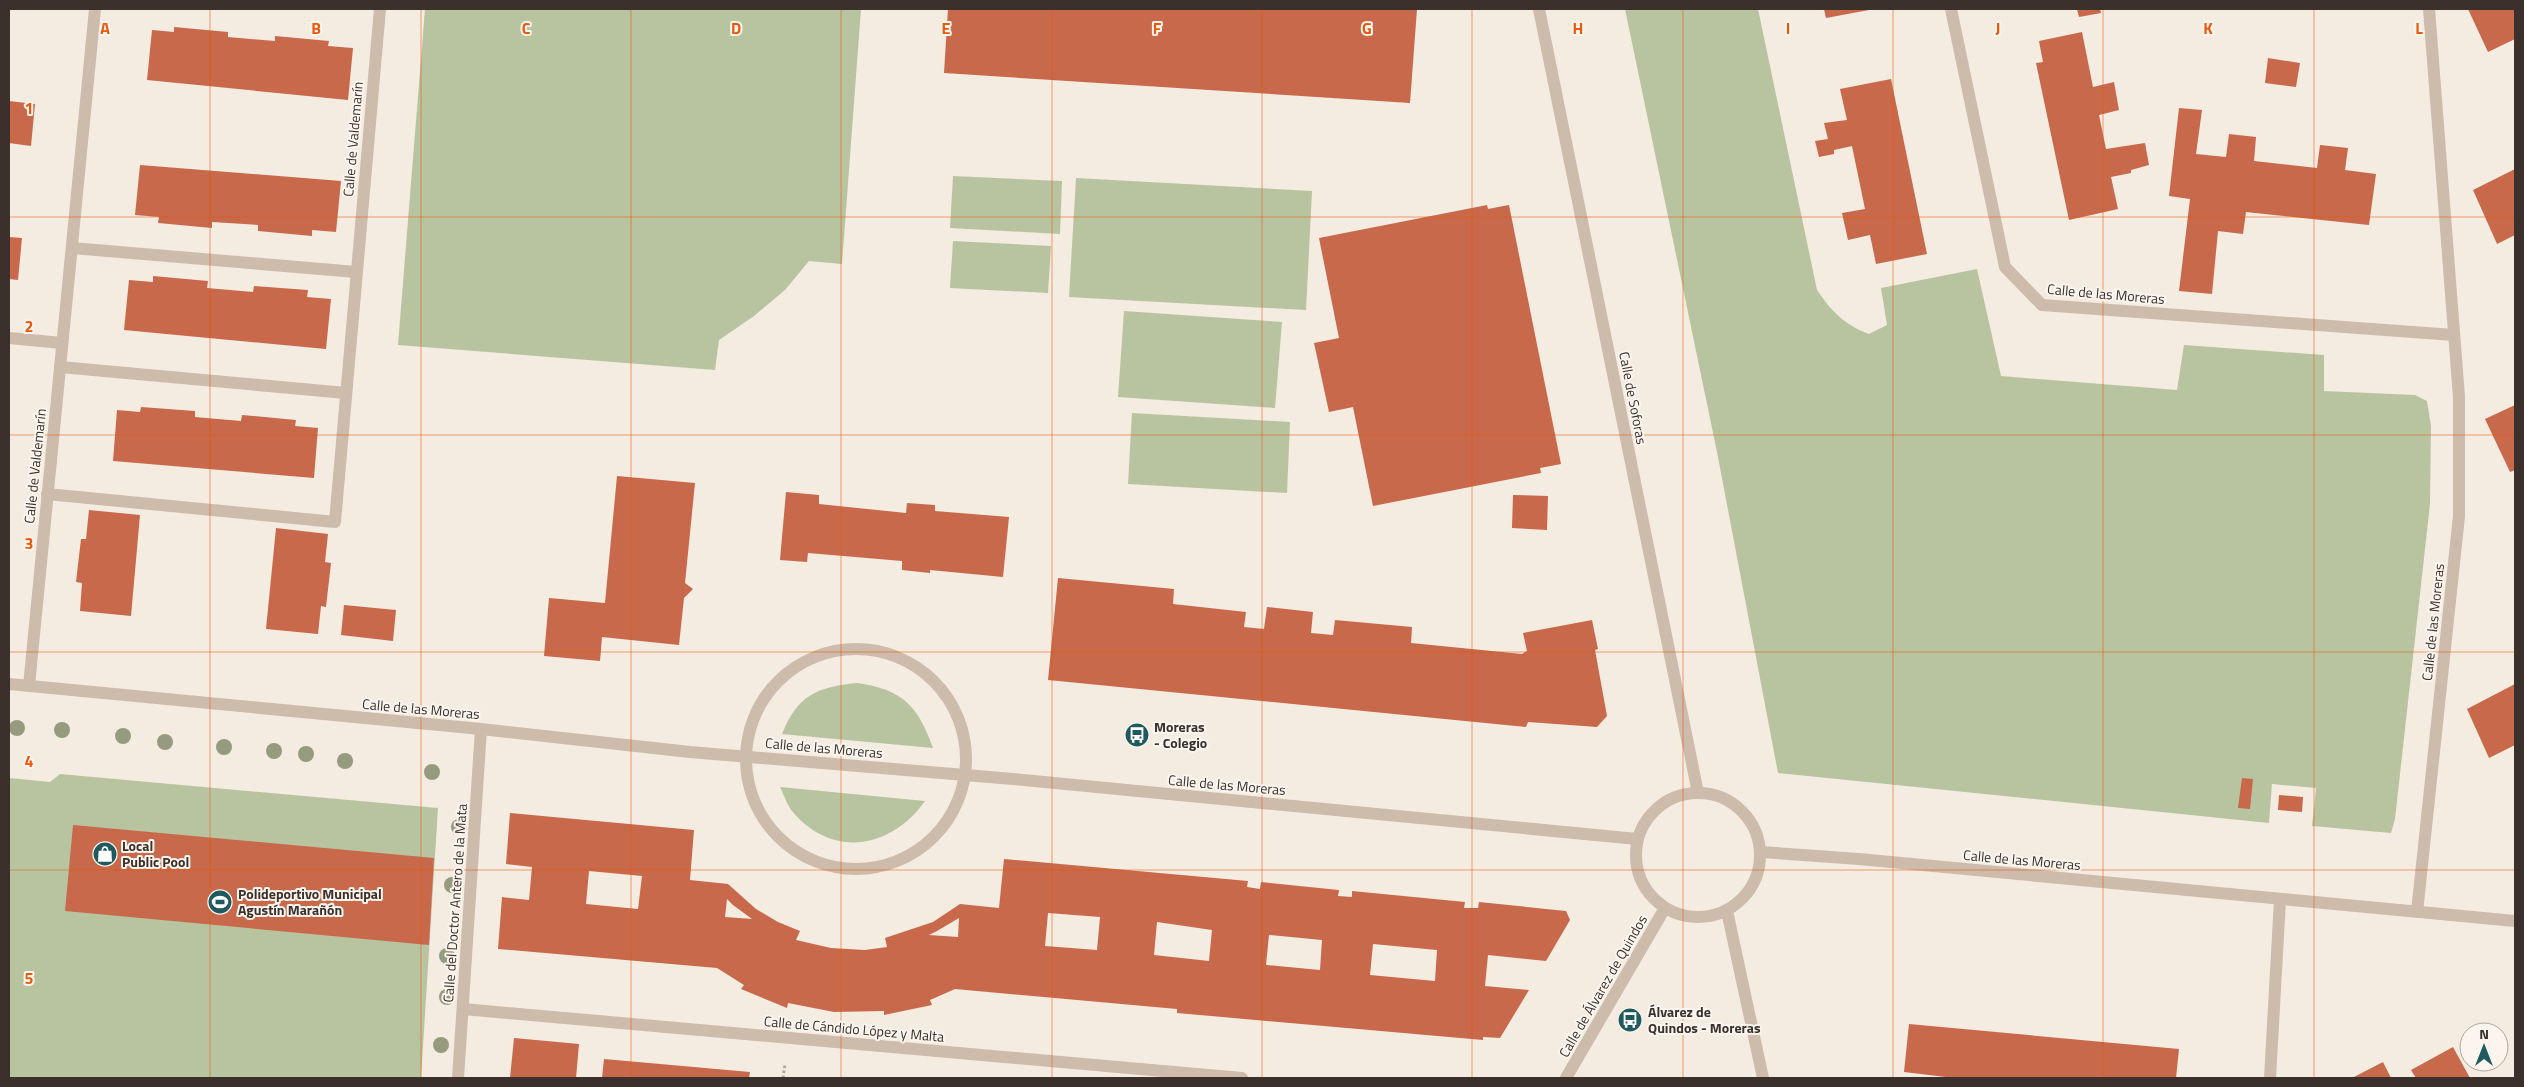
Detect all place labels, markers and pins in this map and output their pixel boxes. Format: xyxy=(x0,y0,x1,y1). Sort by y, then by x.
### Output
place label: Moreras - Colegio xyxy=(1154,716,1207,753)
bus stop icon: Moreras - Colegio xyxy=(1124,722,1150,748)
place label: Local Public Pool xyxy=(122,835,189,872)
shop icon: Local Public Pool xyxy=(92,841,118,867)
place label: Polideportivo Municipal Agustín Marañón xyxy=(238,883,382,920)
sports icon: Polideportivo Municipal Agustín Marañón xyxy=(207,889,233,915)
place label: Álvarez de Quindos - Moreras xyxy=(1648,1001,1761,1038)
bus stop icon: Álvarez de Quindos - Moreras xyxy=(1617,1007,1643,1033)

